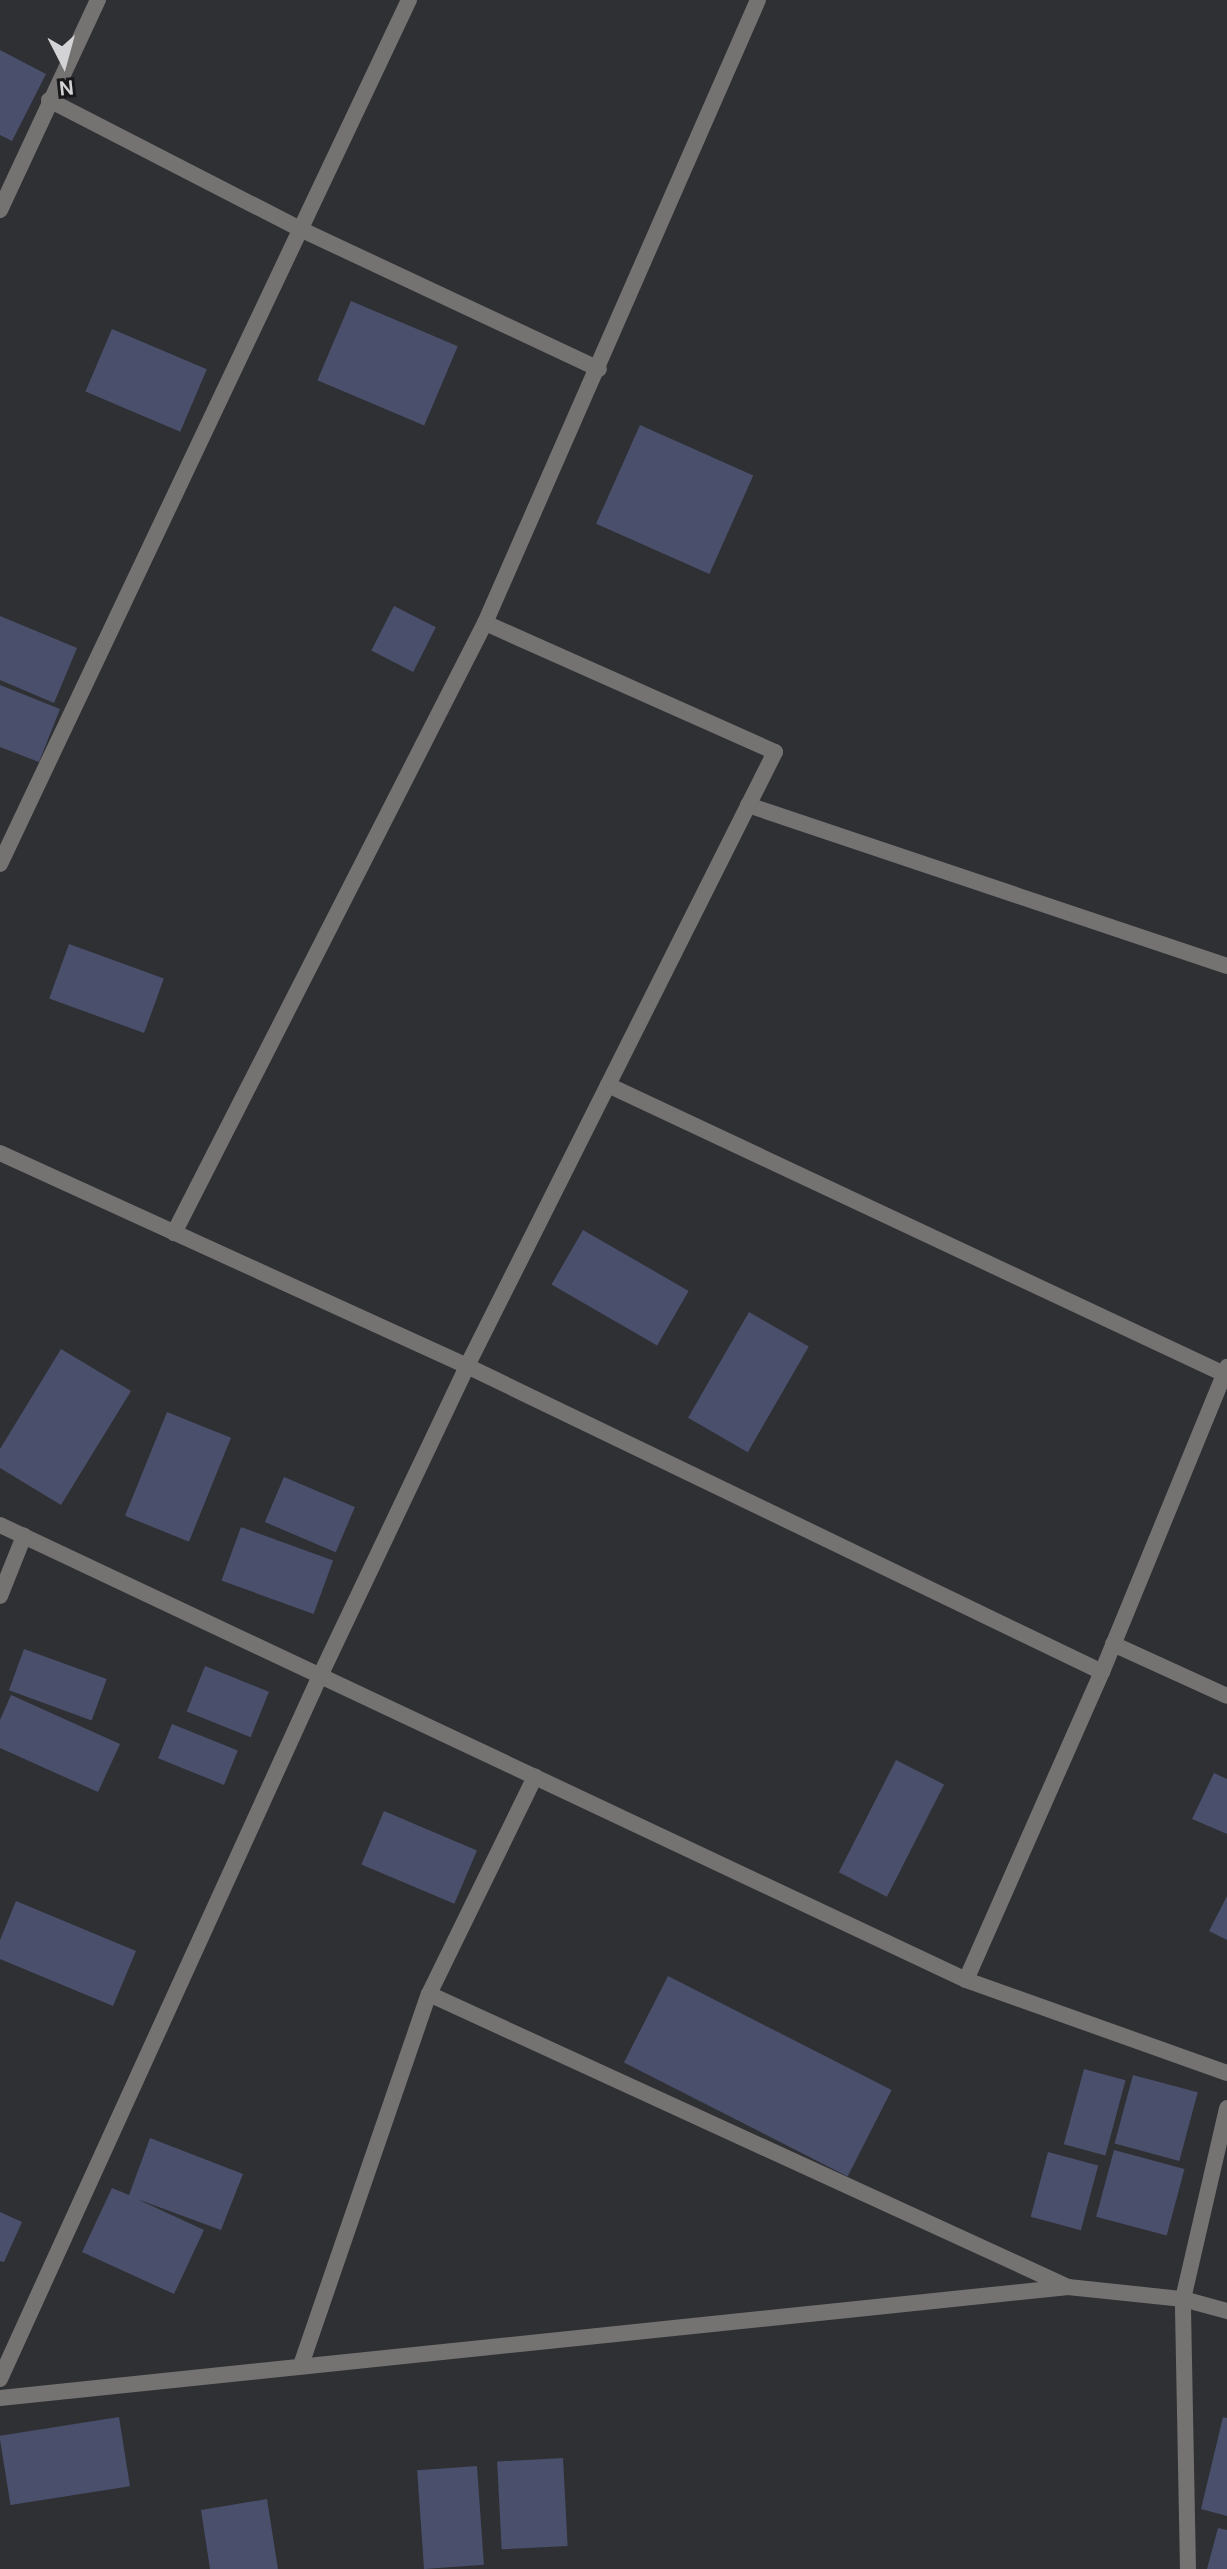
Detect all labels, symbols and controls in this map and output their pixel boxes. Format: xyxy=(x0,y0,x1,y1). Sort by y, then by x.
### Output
north arrow xyxy=(24,24,104,104)
text: N xyxy=(57,74,76,102)

